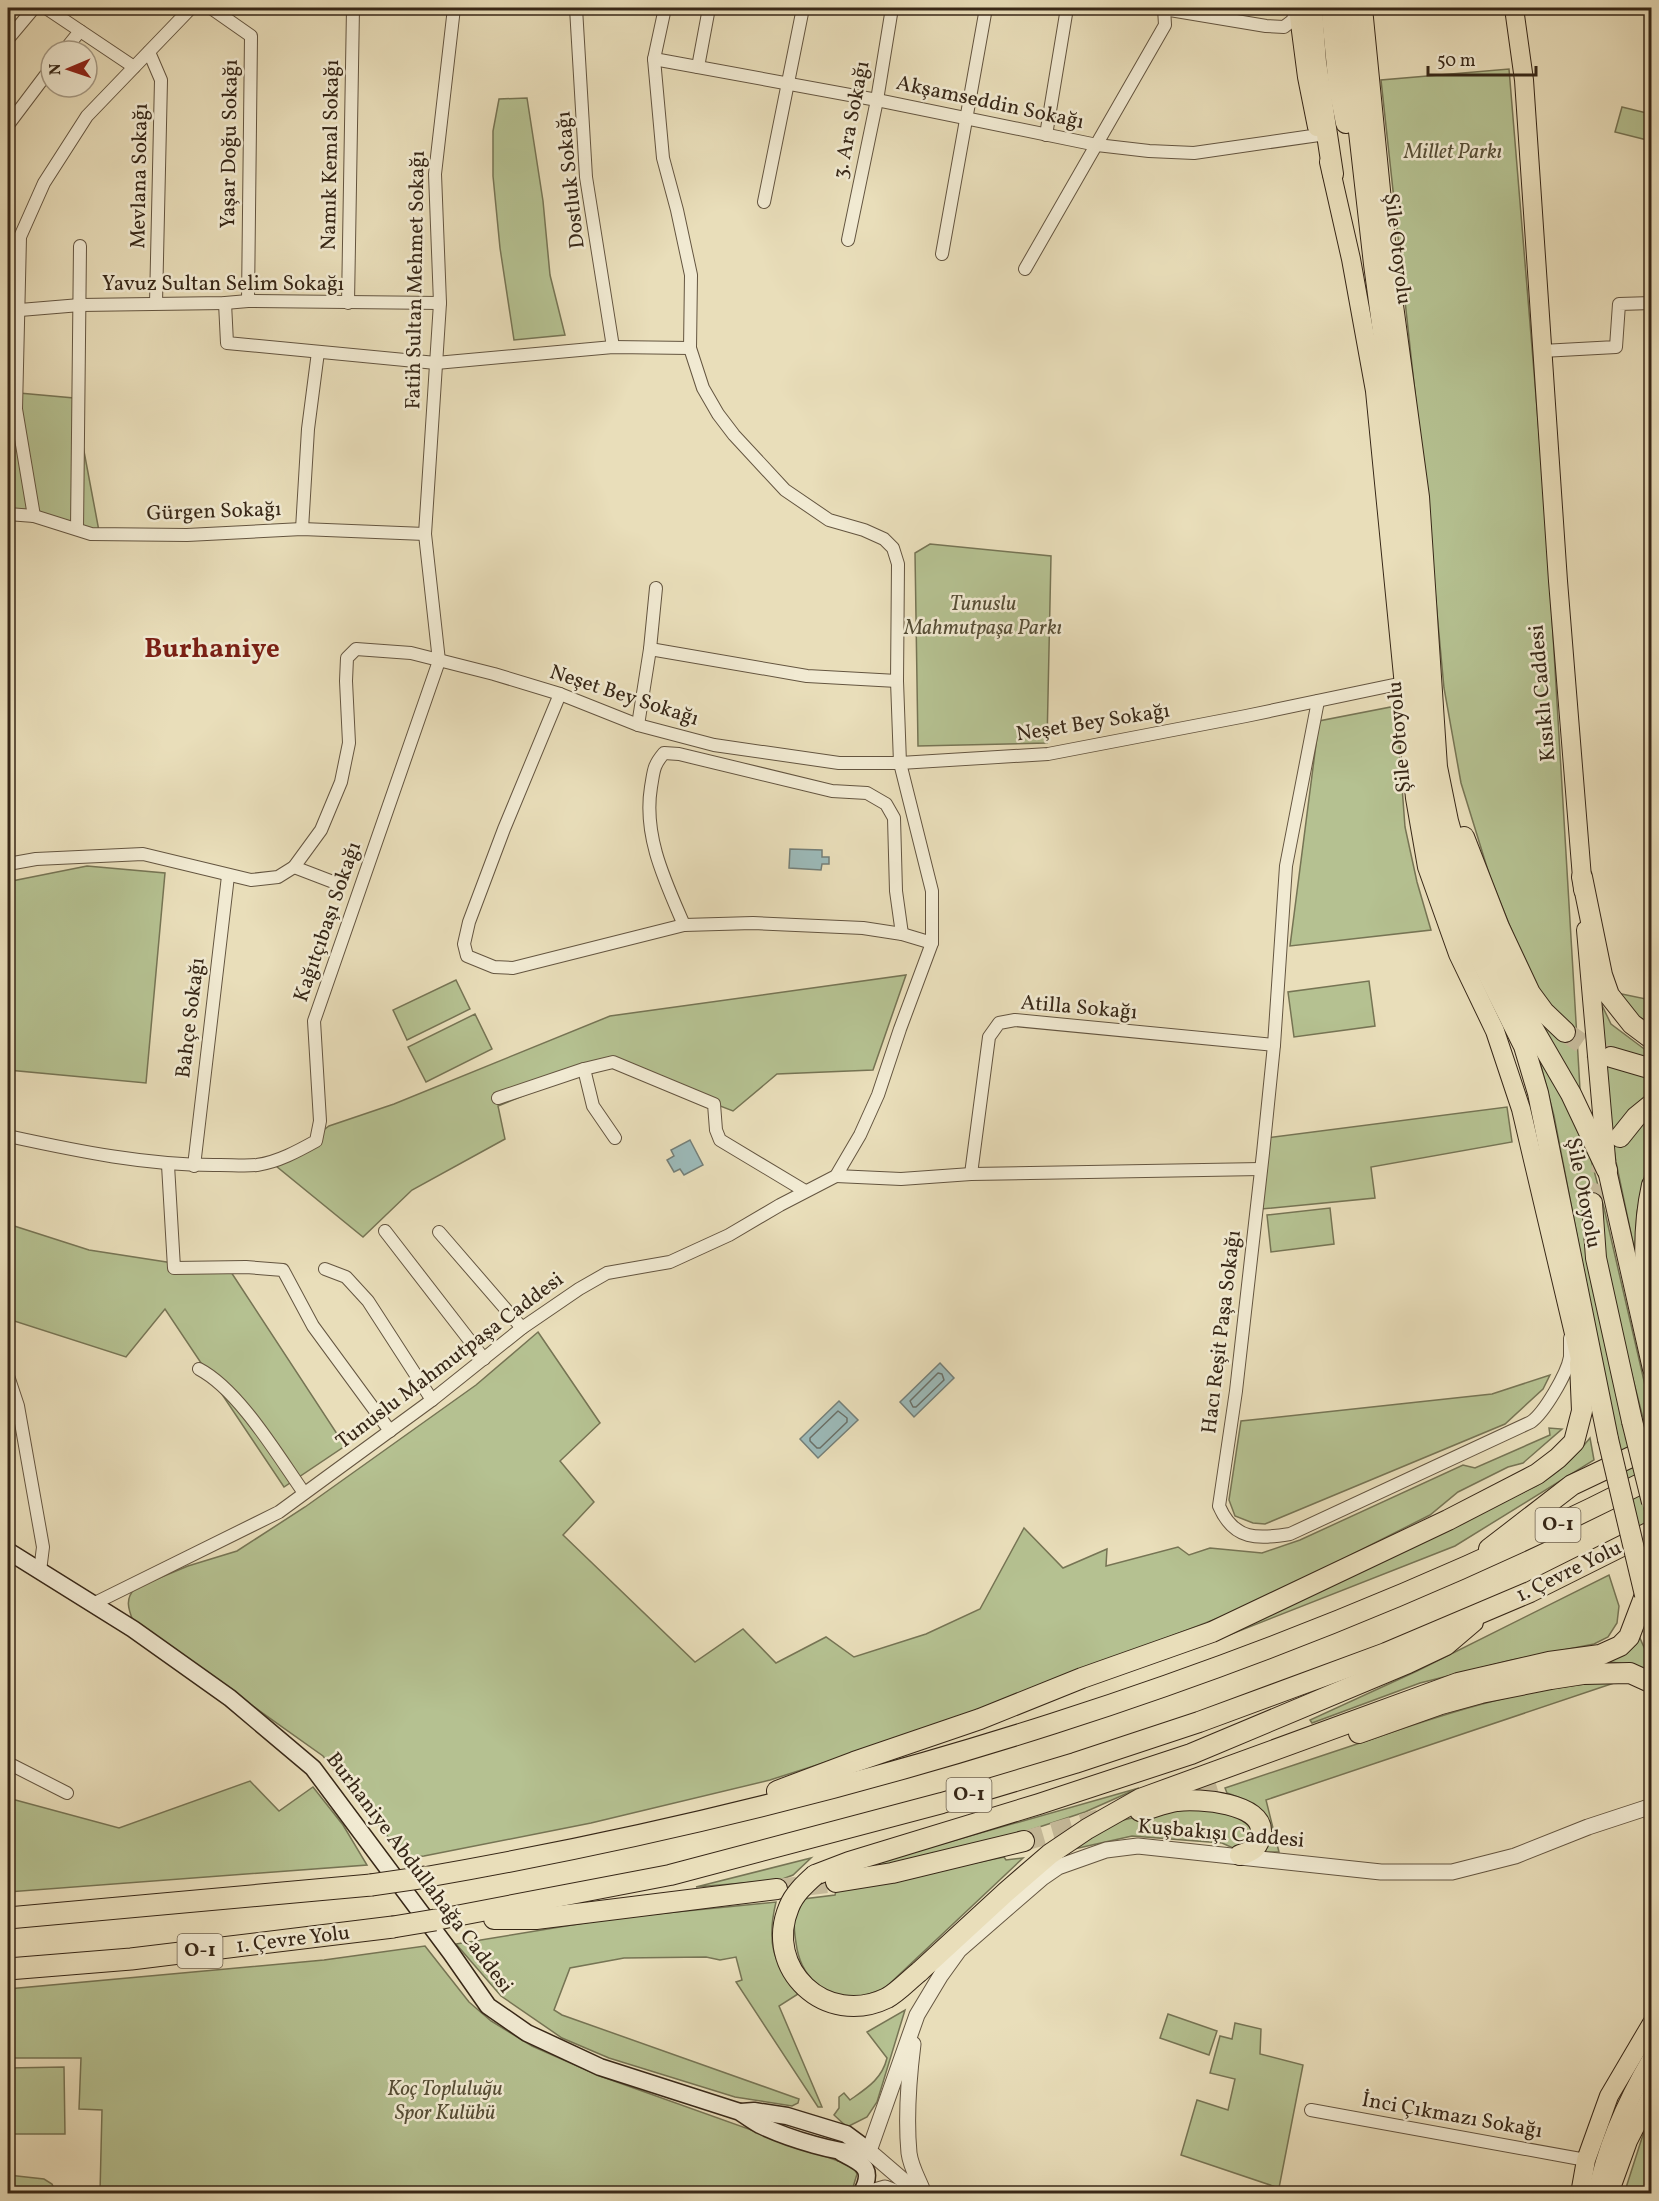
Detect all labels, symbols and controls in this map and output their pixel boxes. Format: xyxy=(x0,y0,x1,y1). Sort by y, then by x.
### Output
north arrow xyxy=(39,39,99,99)
scale bar xyxy=(1428,39,1536,77)
text: 50 m xyxy=(1437,49,1476,74)
street label: 3. Ara Sokağı xyxy=(826,58,878,182)
street label: Yaşar Doğu Sokağı xyxy=(214,59,246,229)
street label: Namık Kemal Sokağı xyxy=(315,59,347,251)
text: N xyxy=(45,63,67,76)
street label: Akşamseddin Sokağı xyxy=(893,69,1087,137)
street label: Mevlana Sokağı xyxy=(124,103,156,249)
street label: Dostluk Sokağı xyxy=(549,110,593,250)
park label: Millet Parkı xyxy=(1403,138,1502,167)
street label: Fatih Sultan Mehmet Sokağı xyxy=(399,150,433,410)
street label: Şile Otoyolu xyxy=(1376,192,1418,306)
street label: Yavuz Sultan Selim Sokağı xyxy=(102,270,344,299)
street label: Gürgen Sokağı xyxy=(146,495,282,529)
park label: Tunuslu Mahmutpaşa Parkı xyxy=(903,590,1062,643)
street label: Kısıklı Caddesi xyxy=(1523,623,1563,763)
district label: Burhaniye xyxy=(144,631,280,669)
street label: Neşet Bey Sokağı xyxy=(546,658,702,734)
street label: Şile Otoyolu xyxy=(1381,680,1419,794)
street label: Neşet Bey Sokağı xyxy=(1014,697,1172,749)
street label: Kağıtçıbaşı Sokağı xyxy=(287,838,369,1006)
street label: Bahçe Sokağı xyxy=(169,956,213,1080)
street label: Atilla Sokağı xyxy=(1020,988,1138,1028)
street label: Şile Otoyolu xyxy=(1558,1135,1608,1251)
street label: Hacı Reşit Paşa Sokağı xyxy=(1195,1229,1249,1435)
street label: Tunuslu Mahmutpaşa Caddesi xyxy=(330,1266,570,1456)
road number: O-1 xyxy=(1536,1508,1580,1542)
street label: 1. Çevre Yolu xyxy=(1511,1534,1627,1610)
street label: Burhaniye Abdullahağa Caddesi xyxy=(319,1746,519,2000)
road number: O-1 xyxy=(946,1778,992,1812)
street label: Kuşbakışı Caddesi xyxy=(1136,1812,1306,1856)
street label: 1. Çevre Yolu xyxy=(234,1919,352,1961)
road number: O-1 xyxy=(178,1934,222,1968)
park label: Koç Topluluğu Spor Kulübü xyxy=(387,2075,503,2128)
street label: İnci Çıkmazı Sokağı xyxy=(1359,2086,1545,2146)

